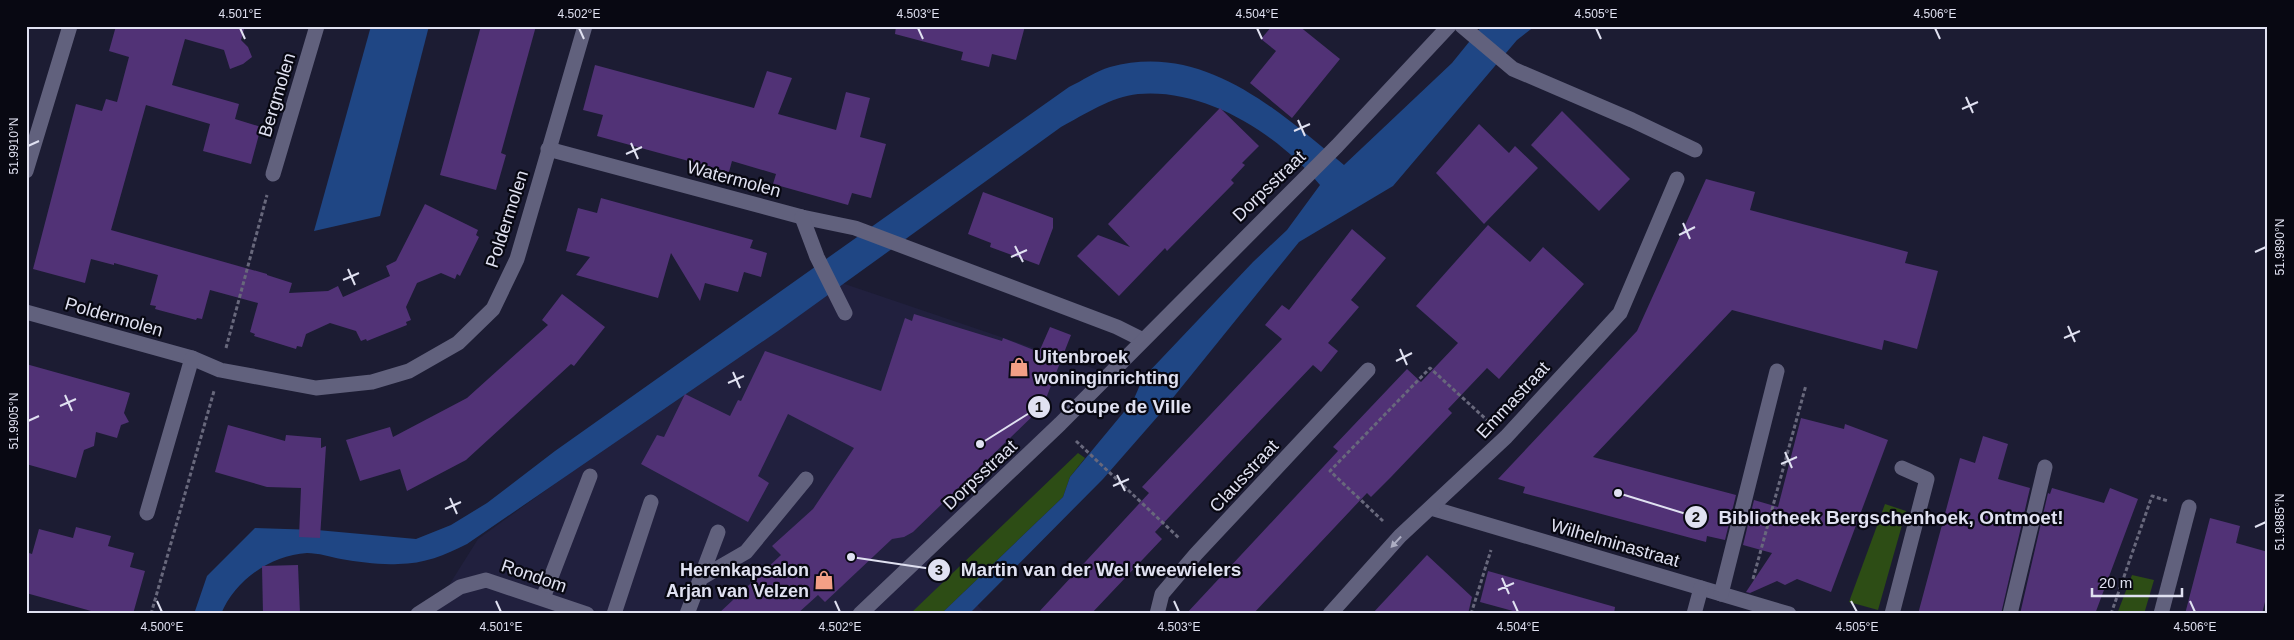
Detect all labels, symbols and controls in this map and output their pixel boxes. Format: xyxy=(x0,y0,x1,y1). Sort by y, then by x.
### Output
text: 4.501°E xyxy=(219,7,261,21)
text: 4.502°E xyxy=(558,7,600,21)
text: 4.503°E xyxy=(897,7,939,21)
text: 4.504°E xyxy=(1236,7,1278,21)
text: 4.505°E xyxy=(1575,7,1617,21)
text: 4.506°E xyxy=(1914,7,1956,21)
street label: Bergmolen xyxy=(255,50,299,140)
text: 51.9910°N xyxy=(7,118,21,174)
street label: Dorpsstraat xyxy=(1229,146,1309,226)
street label: Watermolen xyxy=(685,157,783,201)
street label: Poldermolen xyxy=(482,168,532,270)
text: 51.9890°N xyxy=(2273,219,2287,275)
street label: Poldermolen xyxy=(63,293,165,341)
place label: Uitenbroek woninginrichting xyxy=(1033,347,1179,388)
shop icon: Uitenbroek woninginrichting xyxy=(1008,356,1030,378)
street label: Emmastraat xyxy=(1473,358,1553,442)
callout: Coupe de Ville xyxy=(1026,390,1202,424)
text: 51.9905°N xyxy=(7,393,21,449)
text: Coupe de Ville xyxy=(1061,396,1191,417)
text: 1 xyxy=(1035,398,1043,415)
street label: Dorpsstraat xyxy=(939,436,1021,514)
street label: Clausstraat xyxy=(1206,436,1282,516)
text: 51.9885°N xyxy=(2273,494,2287,550)
callout: Bibliotheek Bergschenhoek, Ontmoet! xyxy=(1684,500,2074,534)
text: Bibliotheek Bergschenhoek, Ontmoet! xyxy=(1718,507,2064,528)
text: 2 xyxy=(1692,508,1700,525)
street label: Wilhelminastraat xyxy=(1548,515,1682,571)
one-way arrow xyxy=(1390,535,1402,547)
callout: Martin van der Wel tweewielers xyxy=(926,553,1252,587)
street label: Rondom xyxy=(499,555,569,597)
text: Martin van der Wel tweewielers xyxy=(961,559,1241,580)
place label: Herenkapsalon Arjan van Velzen xyxy=(666,560,809,601)
text: 3 xyxy=(935,561,943,578)
scale bar xyxy=(2092,565,2182,597)
shop icon: Herenkapsalon Arjan van Velzen xyxy=(813,569,835,591)
text: 20 m xyxy=(2099,574,2132,591)
text: 4.500°E xyxy=(141,620,183,634)
text: 4.501°E xyxy=(480,620,522,634)
text: 4.502°E xyxy=(819,620,861,634)
text: 4.503°E xyxy=(1158,620,1200,634)
text: 4.504°E xyxy=(1497,620,1539,634)
text: 4.505°E xyxy=(1836,620,1878,634)
text: 4.506°E xyxy=(2174,620,2216,634)

